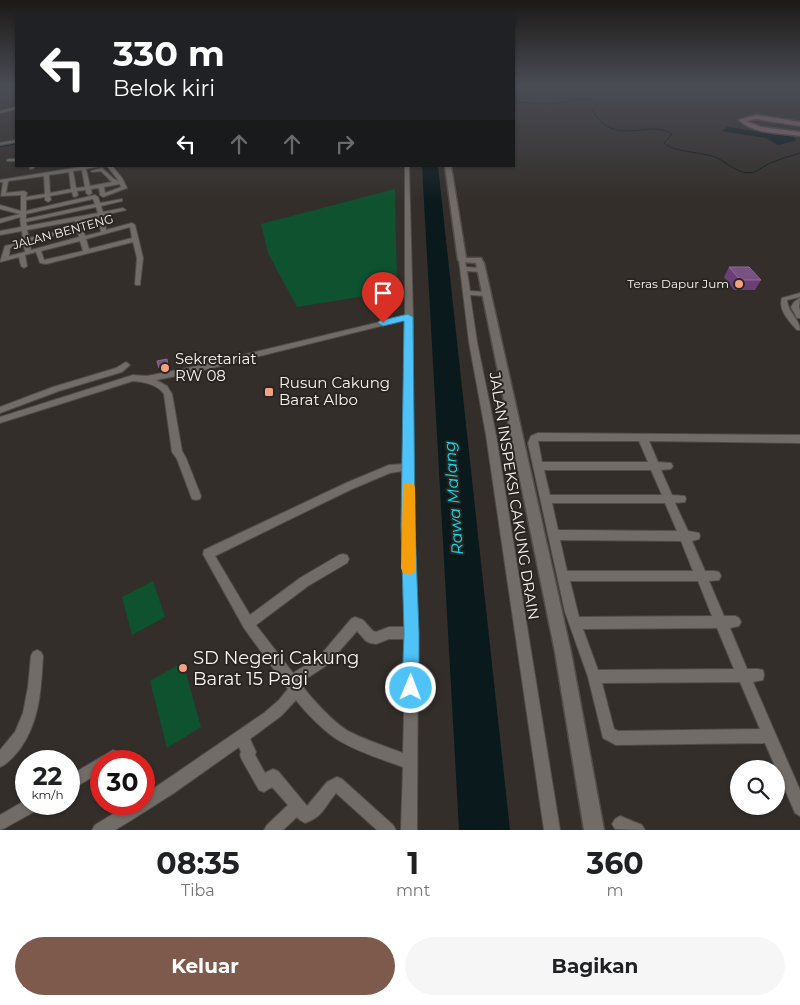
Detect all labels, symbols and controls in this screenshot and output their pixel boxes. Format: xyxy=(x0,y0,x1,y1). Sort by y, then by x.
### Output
text: 330 m xyxy=(113,32,225,75)
icon: left xyxy=(30,35,95,100)
text: Belok kiri xyxy=(113,75,215,102)
icon: left xyxy=(172,130,200,158)
icon: ahead xyxy=(225,130,253,158)
icon: ahead xyxy=(278,130,306,158)
icon: right xyxy=(331,130,359,158)
street label: JALAN BENTENG xyxy=(10,211,115,252)
pin xyxy=(362,272,404,323)
place label: Teras Dapur Jum xyxy=(627,276,729,291)
marker: Teras Dapur Jum xyxy=(733,278,745,290)
icon: arrive xyxy=(369,279,397,307)
place label: Sekretariat RW 08 xyxy=(175,349,257,385)
marker: Sekretariat RW 08 xyxy=(159,362,171,374)
street label: JALAN INSPEKSI CAKUNG DRAIN xyxy=(485,370,543,621)
place label: Rusun Cakung Barat Albo xyxy=(279,373,390,409)
marker: Rusun Cakung Barat Albo xyxy=(263,386,275,398)
water label: Rawa Malang xyxy=(440,440,467,556)
place label: SD Negeri Cakung Barat 15 Pagi xyxy=(193,647,359,690)
position arrow xyxy=(384,661,436,713)
marker: SD Negeri Cakung Barat 15 Pagi xyxy=(177,662,189,674)
speed limit sign: 30 xyxy=(90,750,155,815)
map controls xyxy=(730,760,785,815)
button: search xyxy=(730,760,785,815)
text: 22 xyxy=(33,761,62,791)
text: km/h xyxy=(31,787,64,802)
text: 08:35 xyxy=(156,845,240,882)
text: 1 xyxy=(407,845,419,882)
text: 360 xyxy=(586,845,644,882)
text: Tiba xyxy=(181,881,215,900)
text: mnt xyxy=(396,881,430,900)
text: m xyxy=(607,881,624,900)
button: Keluar xyxy=(15,937,395,995)
button: Bagikan xyxy=(405,937,785,995)

